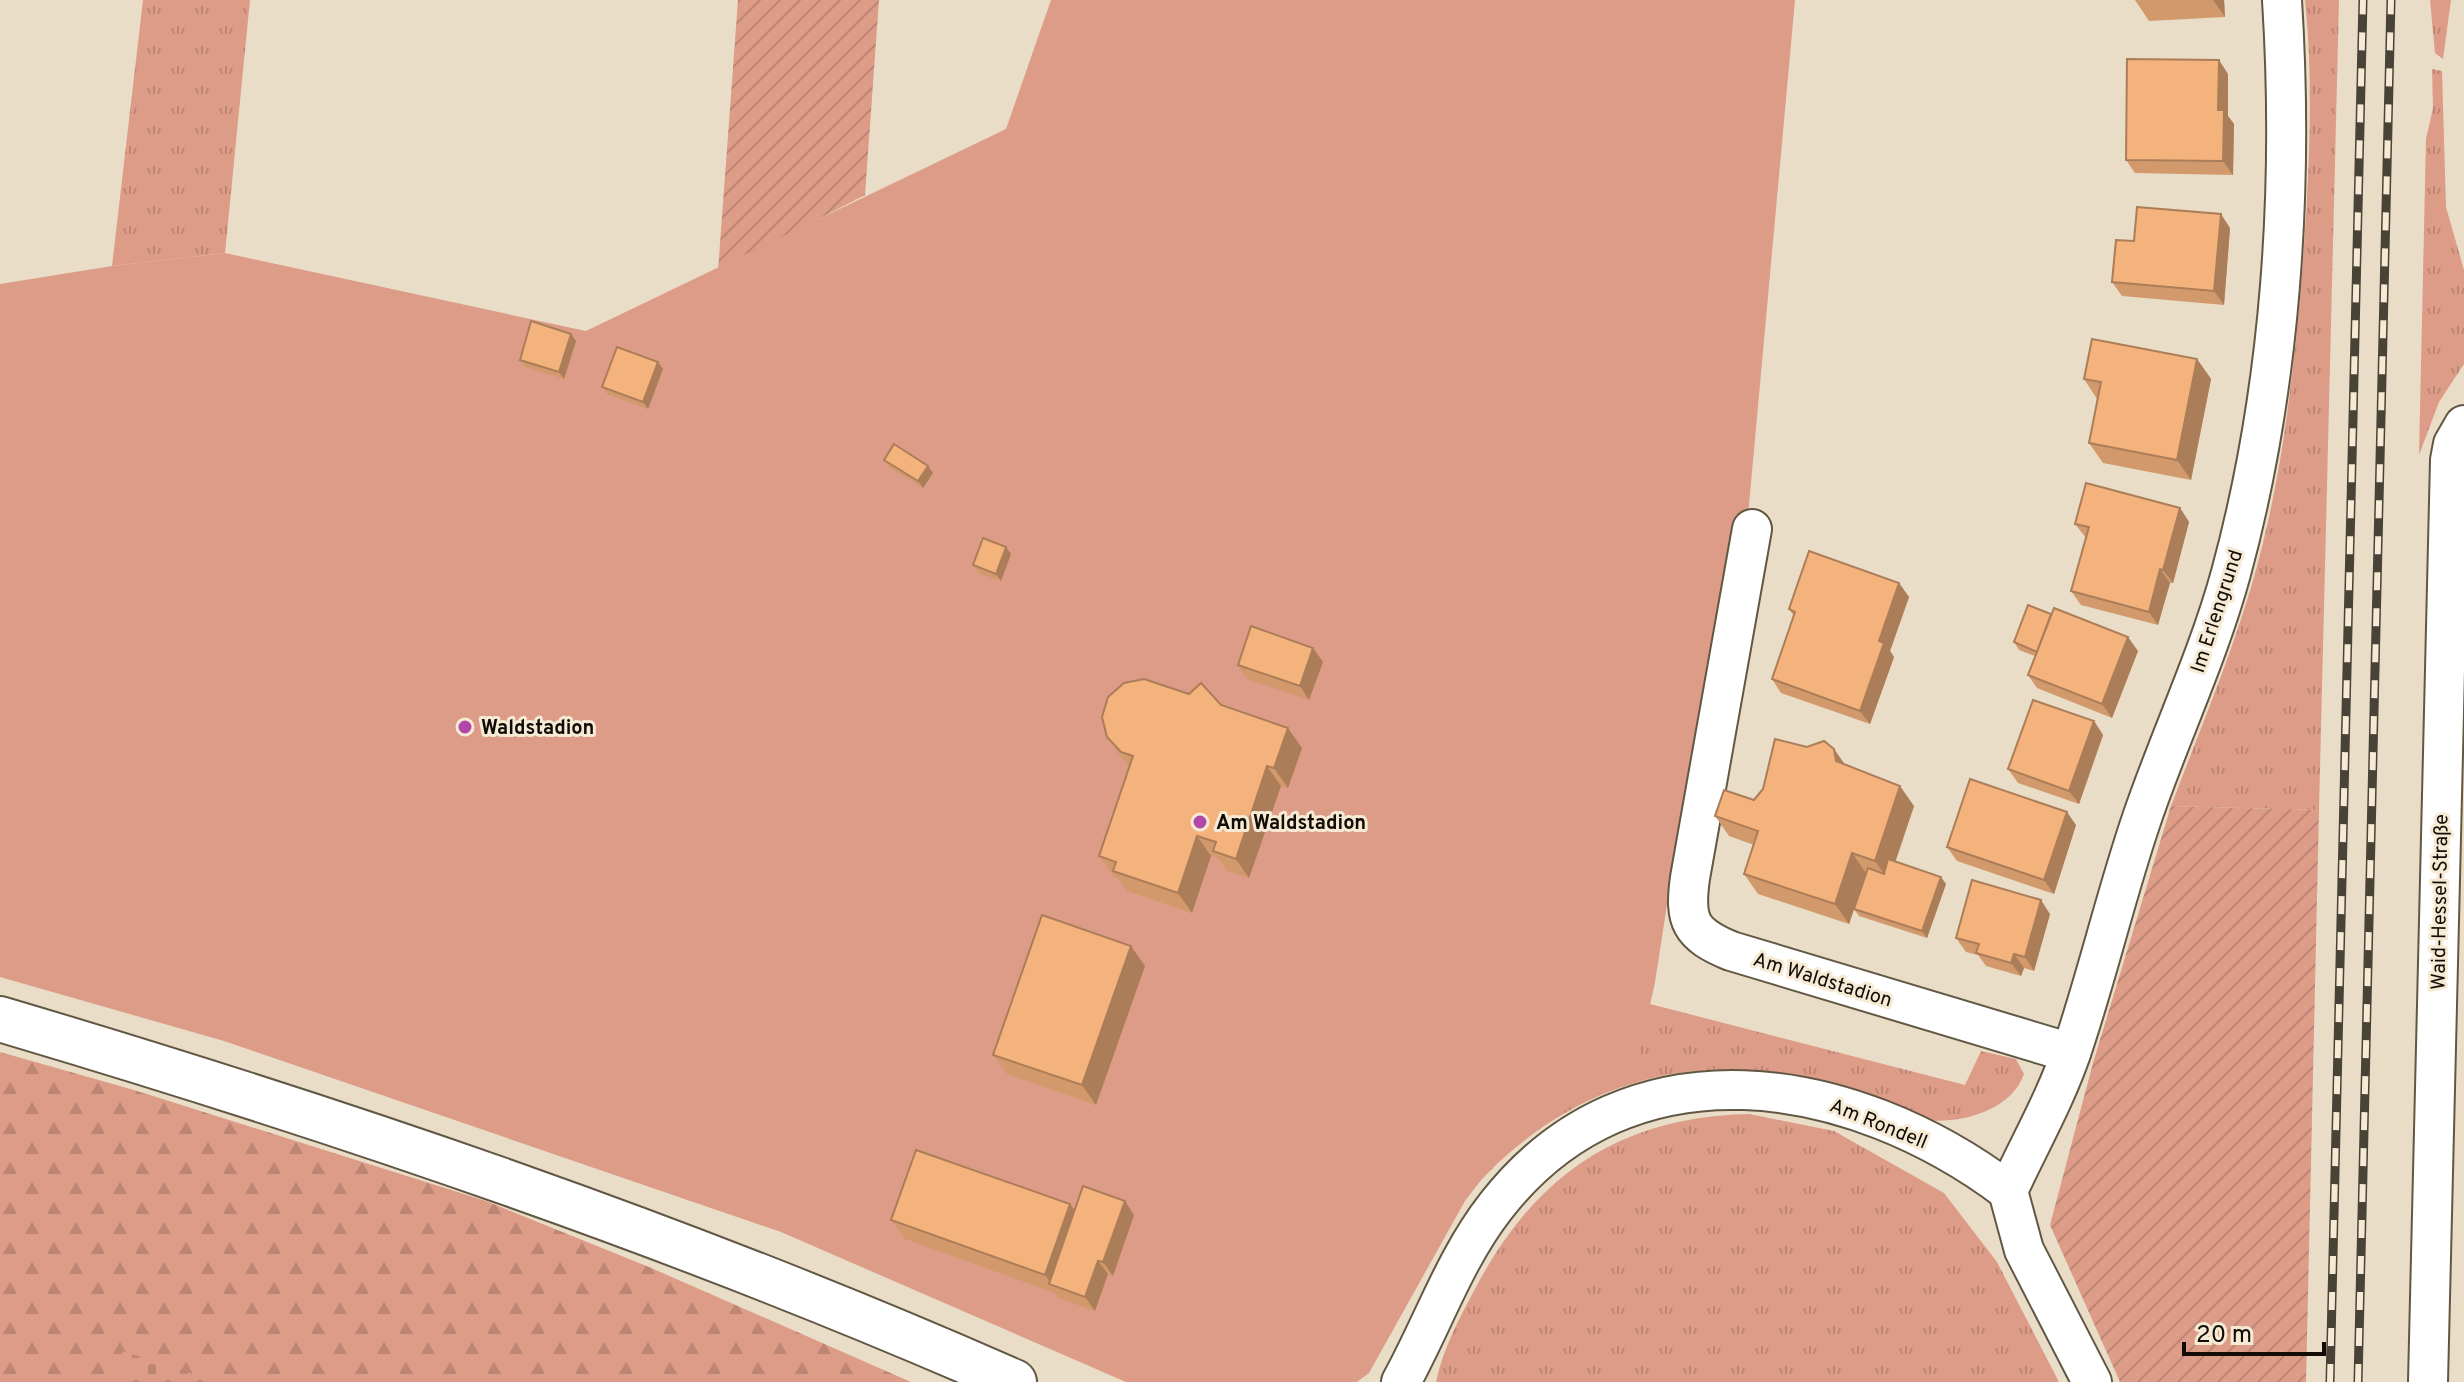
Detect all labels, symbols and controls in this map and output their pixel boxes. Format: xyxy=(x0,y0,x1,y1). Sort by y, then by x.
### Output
street label: Im Erlengrund xyxy=(2186,547,2250,676)
place label: Waldstadion xyxy=(481,716,594,742)
marker: Waldstadion xyxy=(456,718,474,736)
place label: Am Waldstadion xyxy=(1216,811,1366,837)
marker: Am Waldstadion xyxy=(1191,813,1209,831)
street label: Waid-Hessel-Straße xyxy=(2426,814,2456,990)
street label: Am Waldstadion xyxy=(1750,947,1895,1014)
street label: Am Rondell xyxy=(1826,1093,1931,1156)
scale bar xyxy=(2184,1306,2324,1356)
text: 20 m xyxy=(2196,1321,2252,1351)

